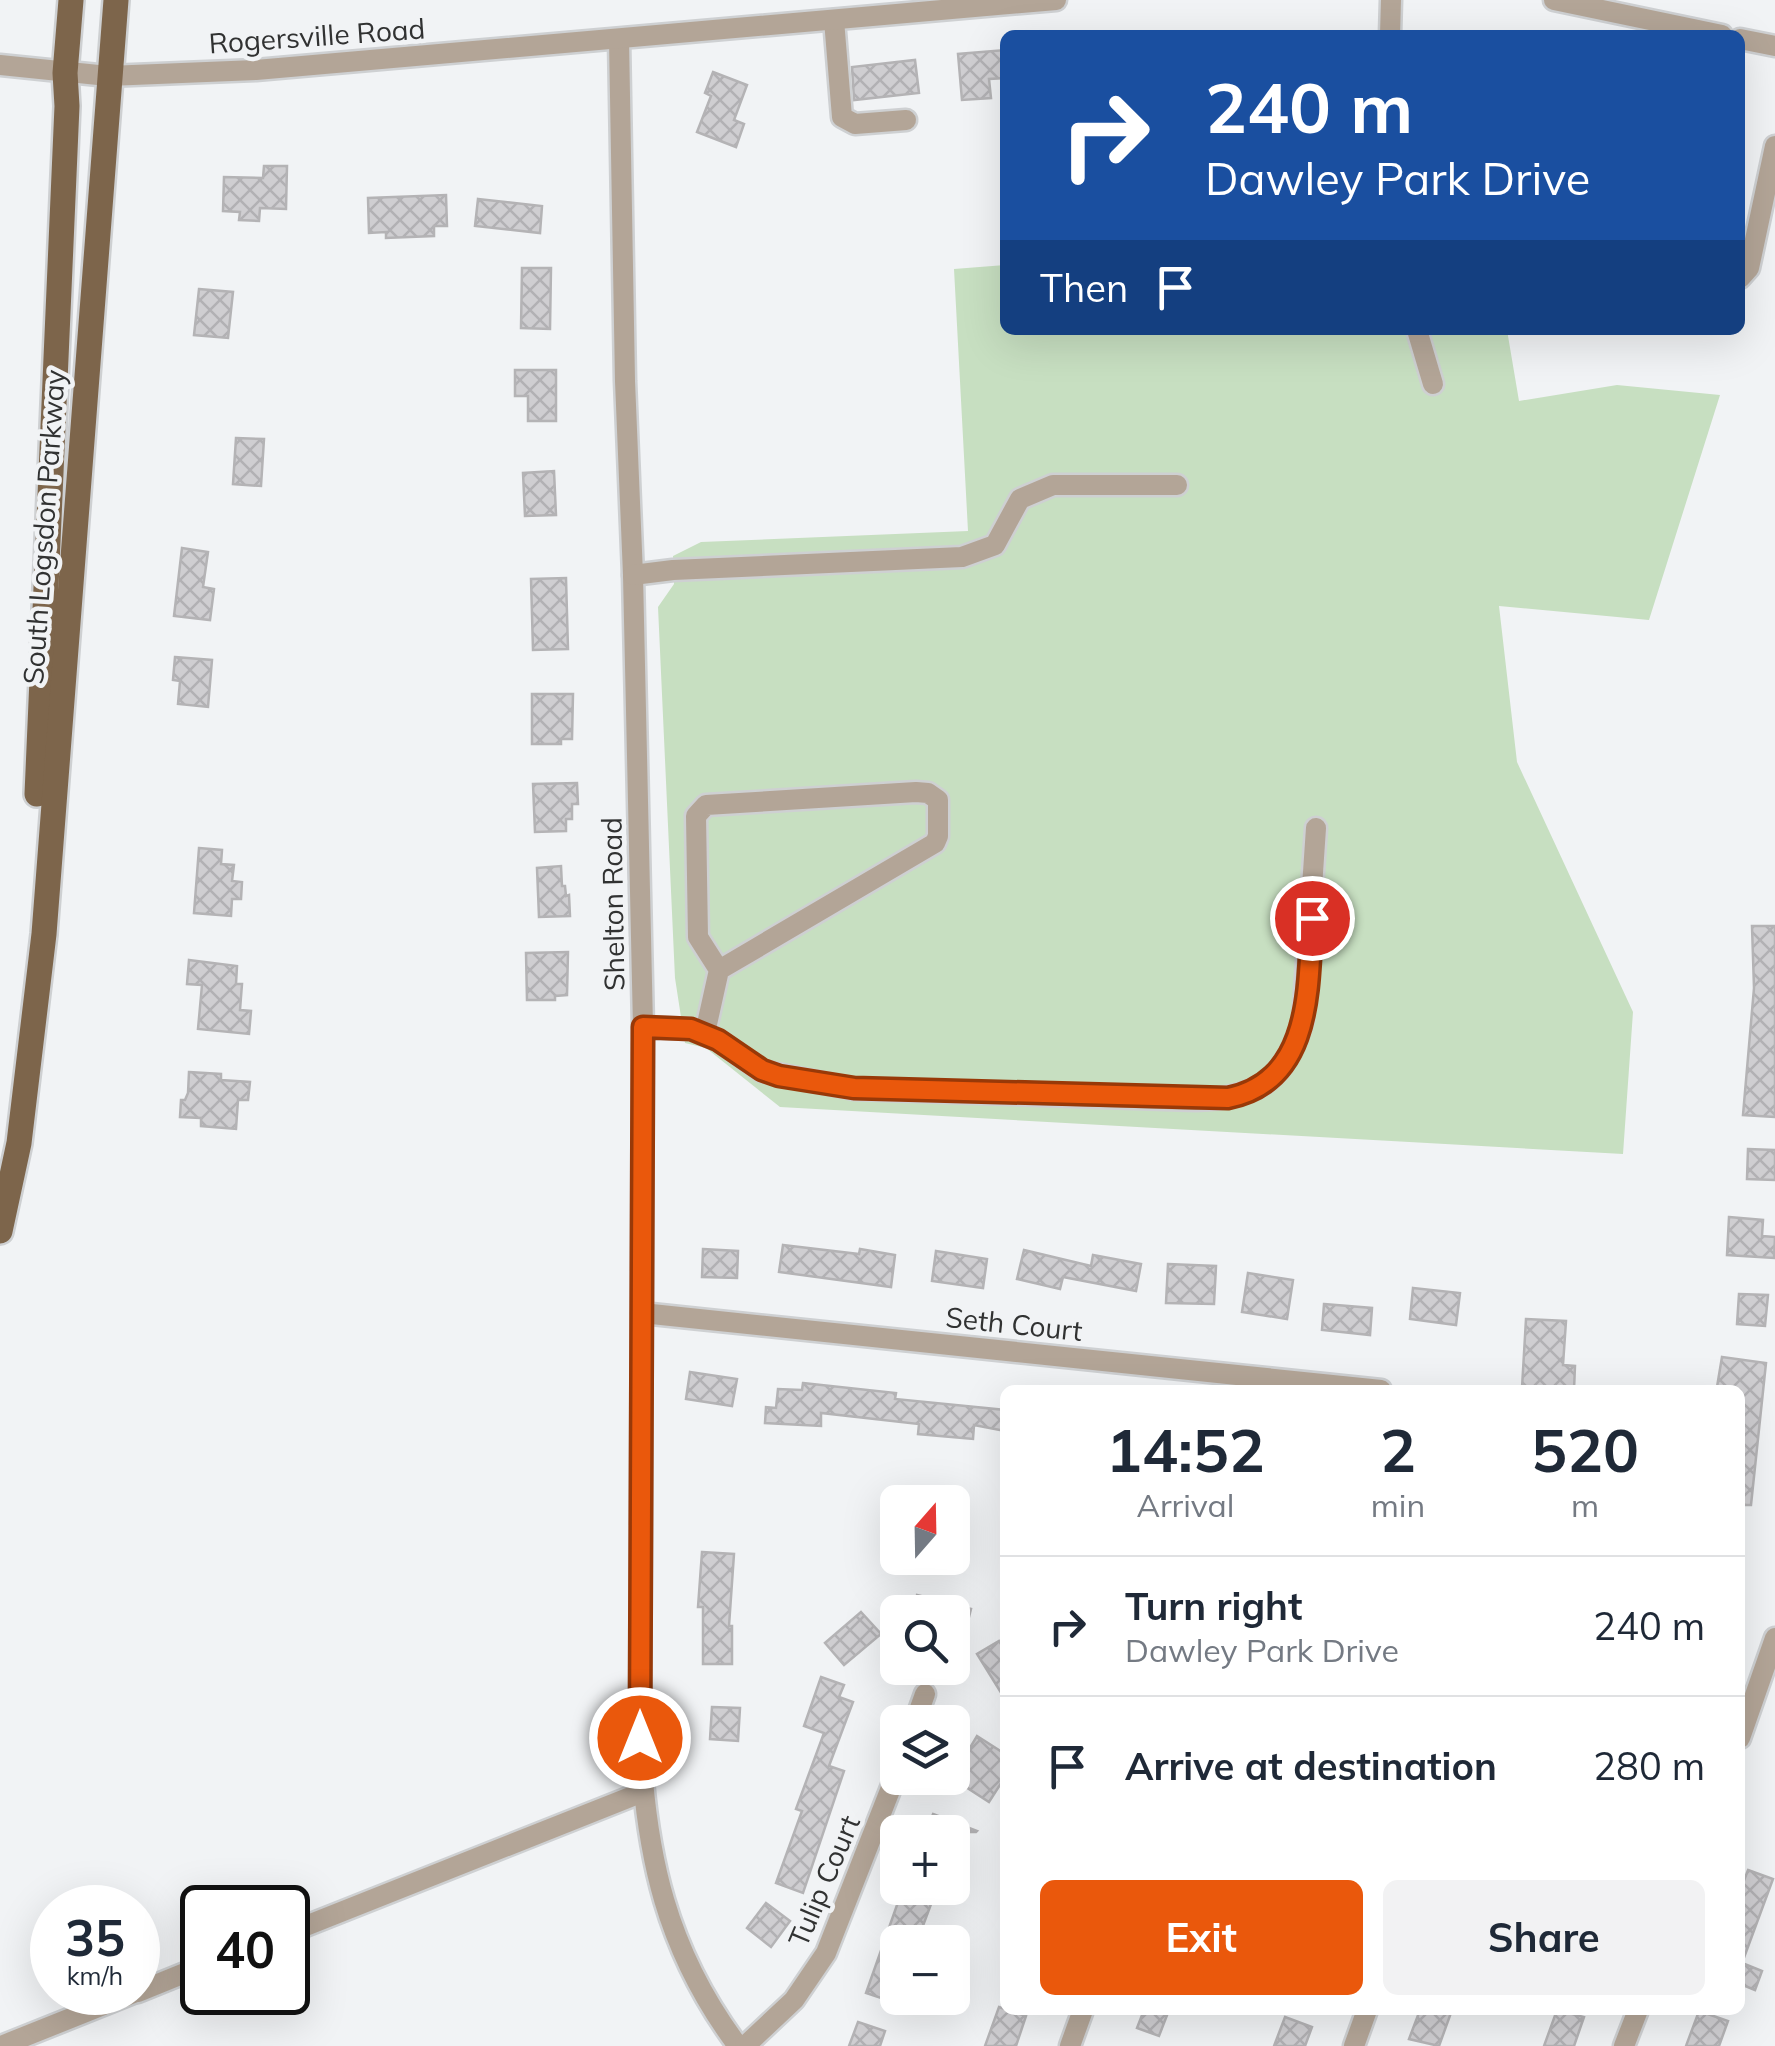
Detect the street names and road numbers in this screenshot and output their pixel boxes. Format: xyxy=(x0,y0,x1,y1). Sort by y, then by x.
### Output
street label: Rogersville Road xyxy=(208,10,426,61)
street label: South Logsdon Parkway xyxy=(15,368,72,686)
street label: Shelton Road xyxy=(593,817,632,991)
street label: Seth Court xyxy=(944,1299,1084,1348)
street label: Tulip Court xyxy=(780,1810,867,1952)

